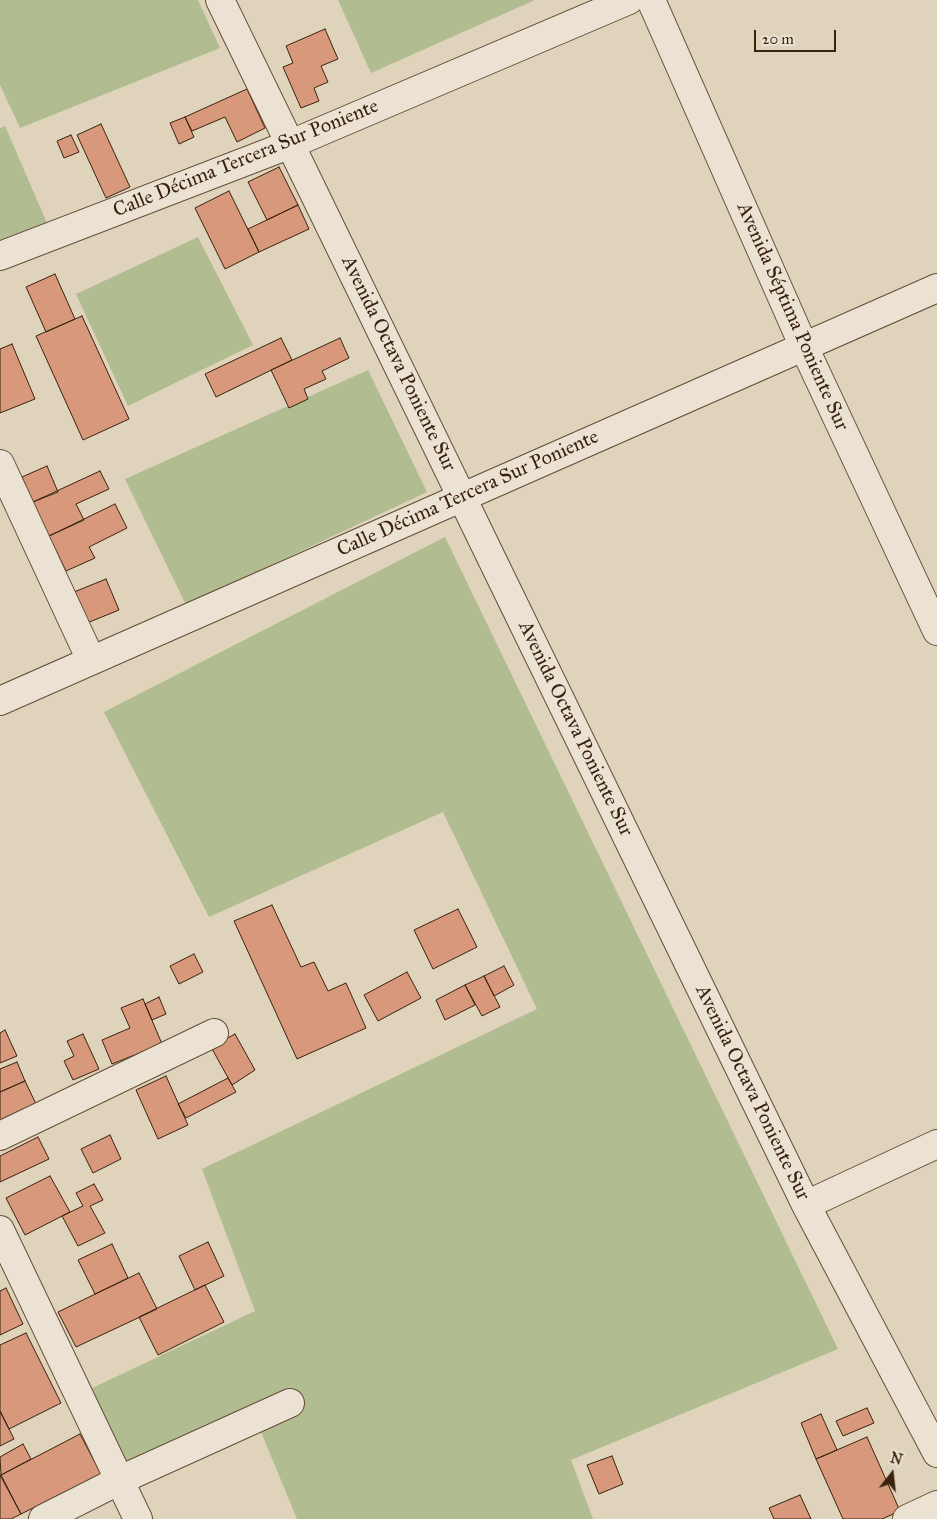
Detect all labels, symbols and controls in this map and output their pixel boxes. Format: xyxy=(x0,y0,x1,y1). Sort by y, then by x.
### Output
scale bar xyxy=(757,20,840,52)
text: 20 m xyxy=(762,30,794,48)
street label: Calle Décima Tercera Sur Poniente xyxy=(110,95,382,223)
street label: Avenida Séptima Poniente Sur xyxy=(731,199,853,435)
street label: Avenida Octava Poniente Sur xyxy=(335,252,461,476)
street label: Calle Décima Tercera Sur Poniente xyxy=(333,425,603,563)
street label: Avenida Octava Poniente Sur xyxy=(512,617,638,841)
street label: Avenida Octava Poniente Sur xyxy=(689,981,815,1205)
north arrow xyxy=(867,1449,917,1499)
text: N xyxy=(888,1449,904,1469)

